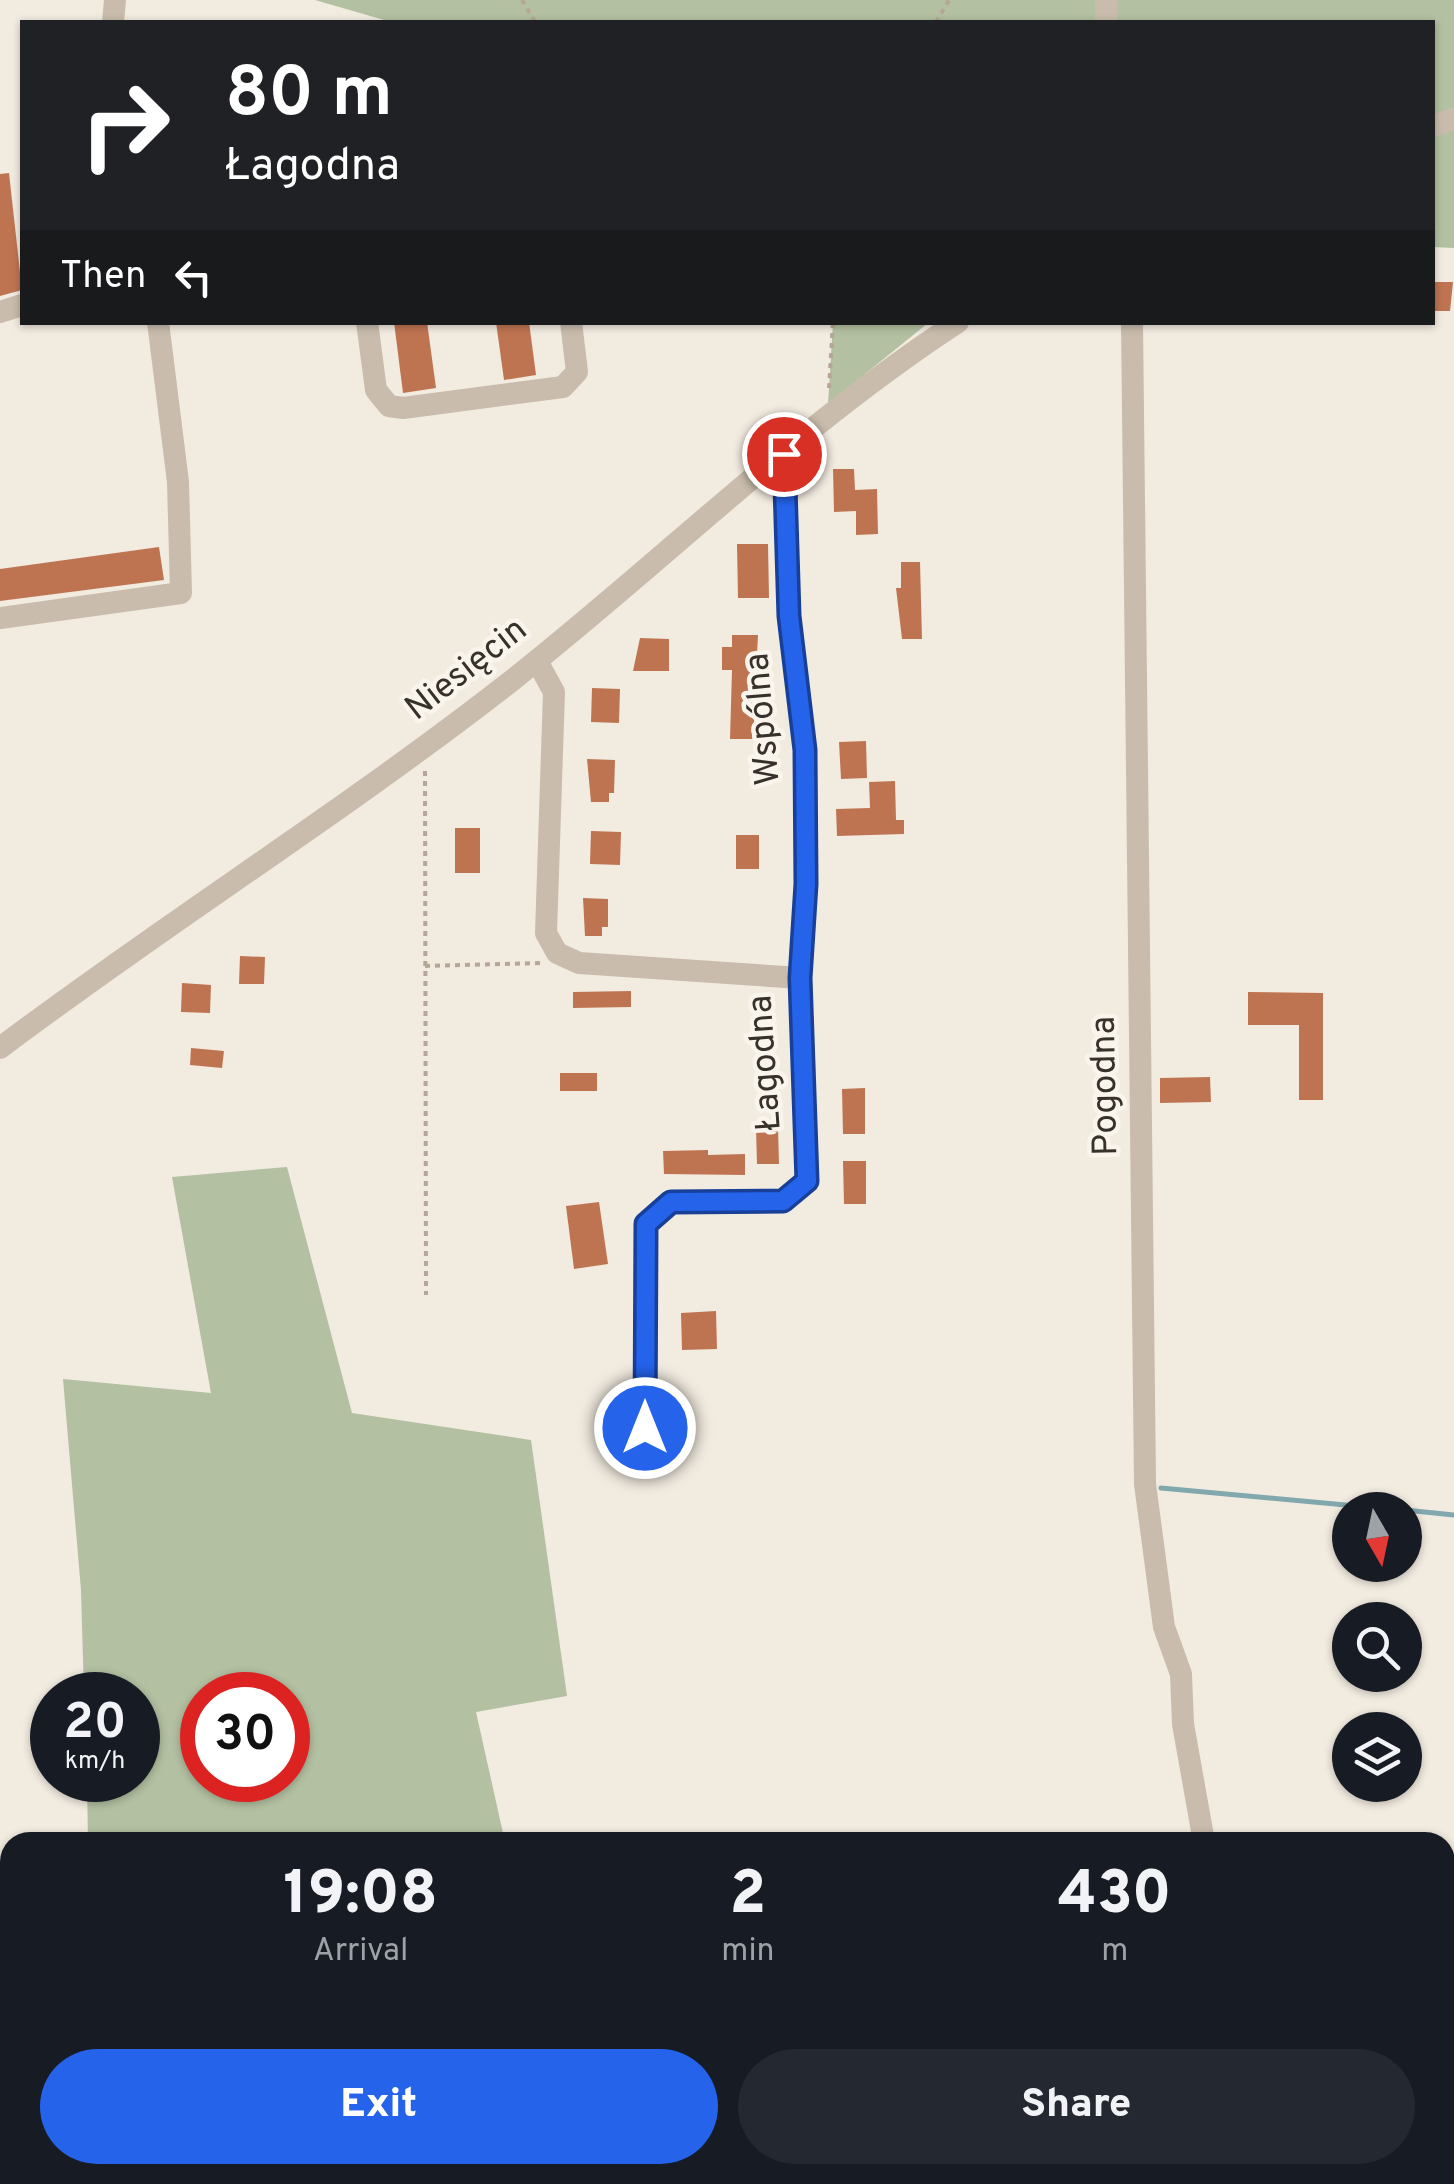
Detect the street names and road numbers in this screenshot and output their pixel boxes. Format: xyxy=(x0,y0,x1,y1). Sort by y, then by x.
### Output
street label: Niesięcin xyxy=(397,609,537,731)
street label: Wspólna xyxy=(736,651,792,787)
street label: Łagodna xyxy=(739,994,793,1132)
street label: Pogodna xyxy=(1083,1016,1129,1156)

